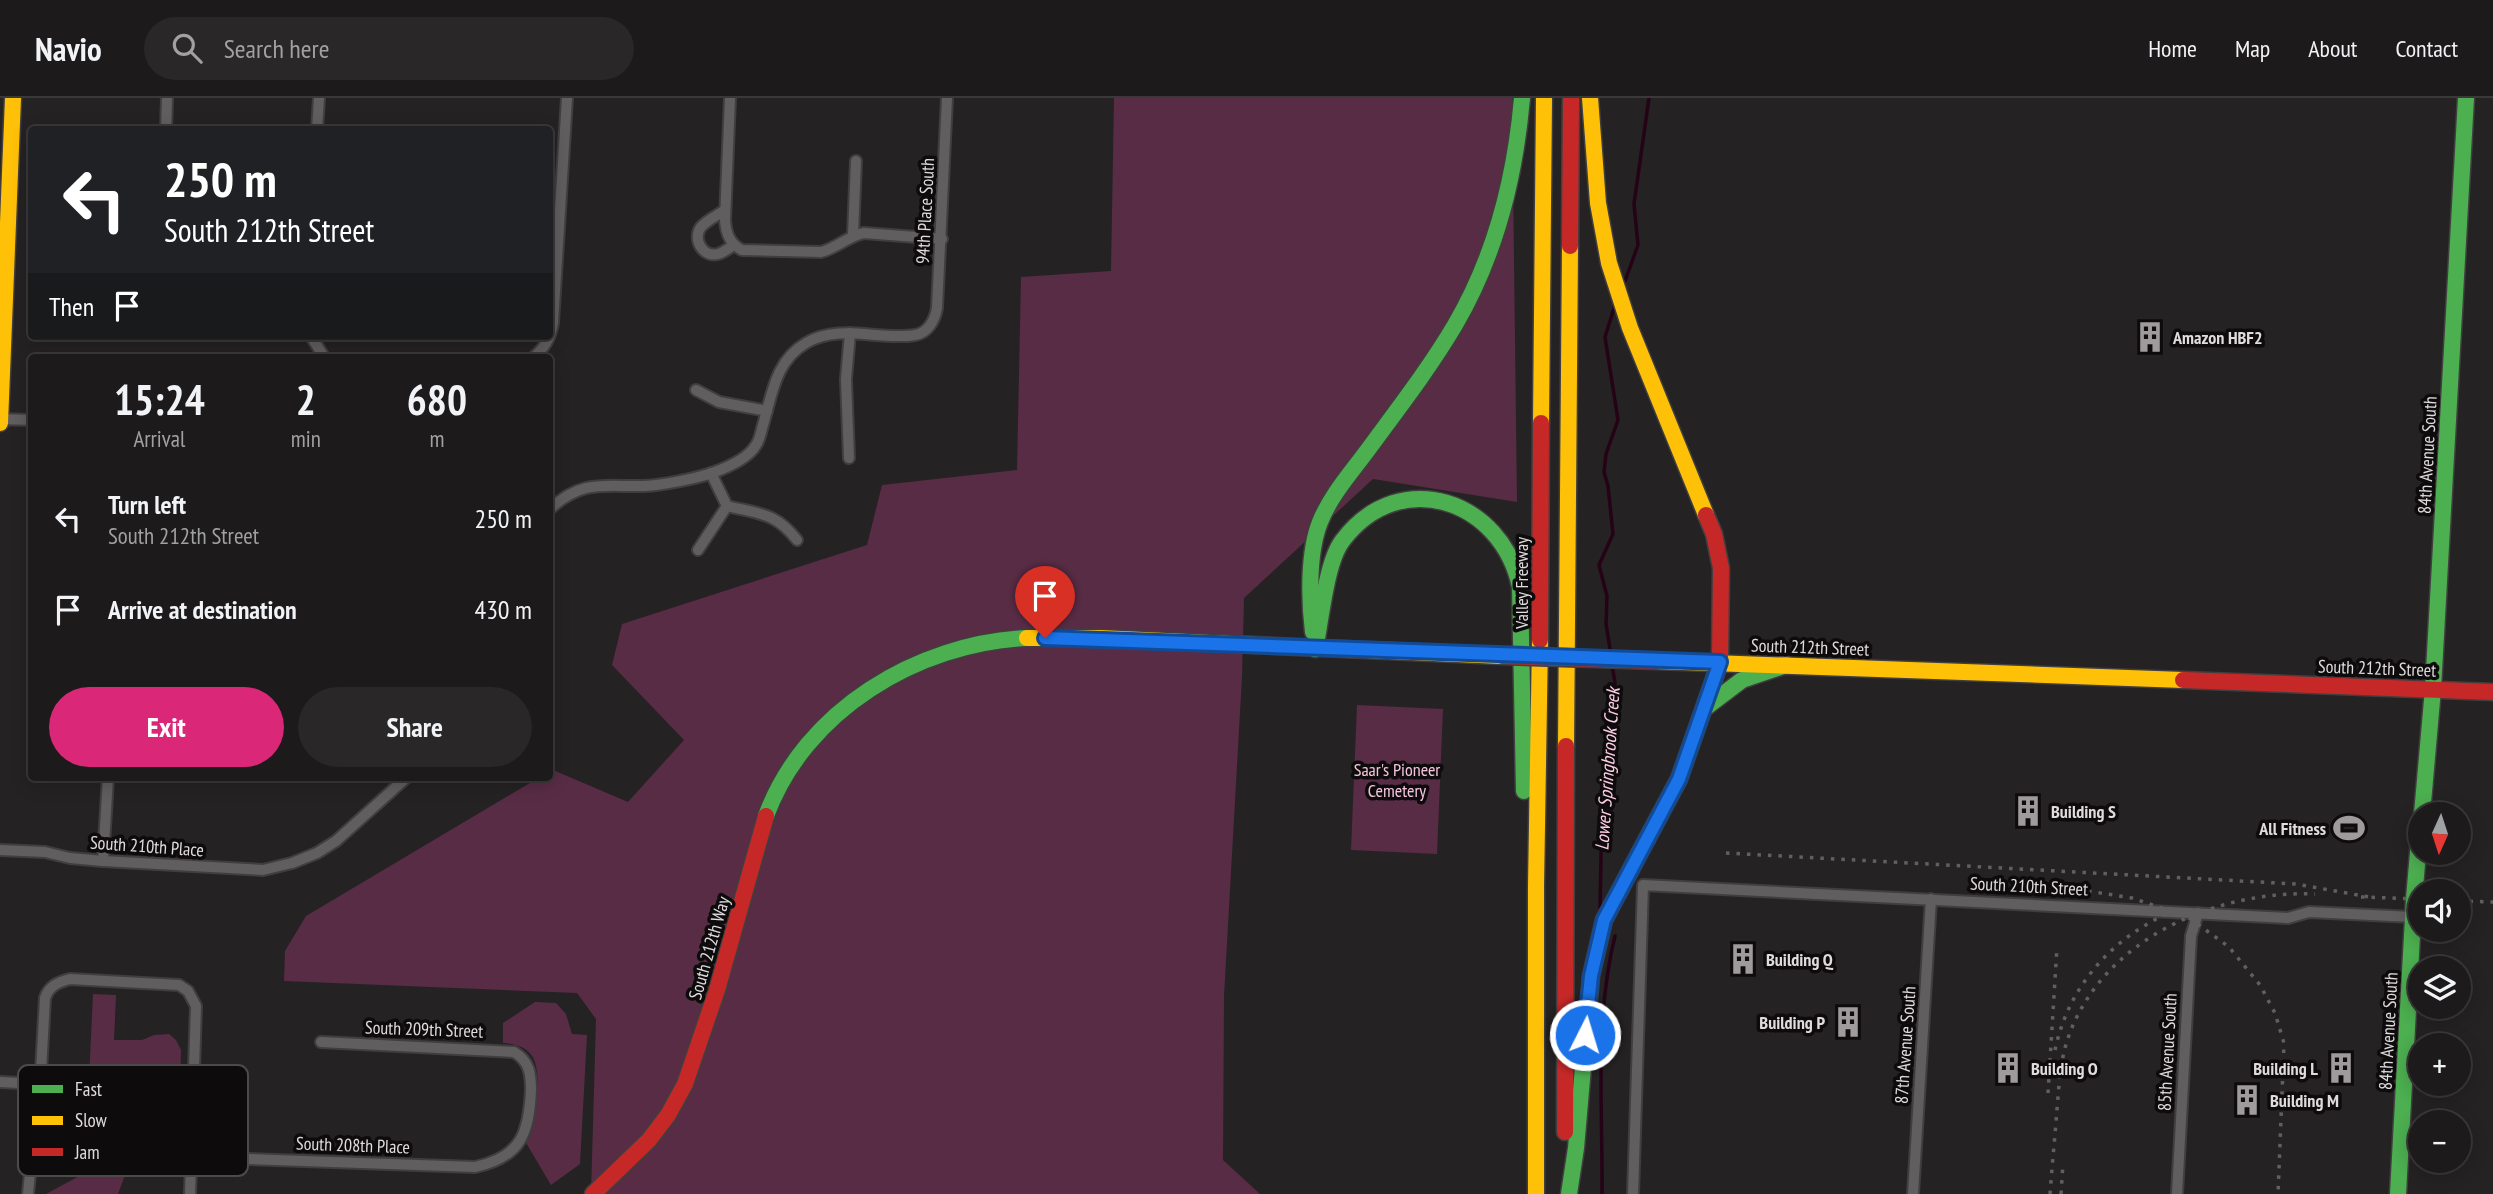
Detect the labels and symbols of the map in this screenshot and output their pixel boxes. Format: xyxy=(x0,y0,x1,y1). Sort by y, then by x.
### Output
street label: 94th Place South xyxy=(911,158,939,264)
building icon: Amazon HBF2 xyxy=(2133,320,2167,354)
place label: Amazon HBF2 xyxy=(2172,326,2263,349)
street label: 84th Avenue South xyxy=(2412,396,2442,514)
street label: Valley Freeway xyxy=(1510,537,1533,630)
pin xyxy=(1015,566,1075,638)
street label: South 212th Street xyxy=(1751,633,1870,661)
street label: South 212th Street xyxy=(2318,654,2437,682)
water label: Lower Springbrook Creek xyxy=(1589,684,1625,851)
park label: Saar's Pioneer Cemetery xyxy=(1354,758,1440,802)
building icon: Building S xyxy=(2011,794,2045,828)
place label: Building S xyxy=(2051,800,2116,823)
north arrow xyxy=(2408,802,2471,864)
sports icon: All Fitness xyxy=(2332,811,2366,845)
place label: All Fitness xyxy=(2258,817,2326,840)
street label: South 210th Place xyxy=(89,831,205,861)
street label: South 210th Street xyxy=(1969,871,2089,901)
street label: South 212th Way xyxy=(683,894,735,1002)
building icon: Building Q xyxy=(1726,942,1760,976)
place label: Building Q xyxy=(1766,948,1834,971)
street label: 84th Avenue South xyxy=(2373,972,2403,1090)
street label: 87th Avenue South xyxy=(1889,985,1921,1105)
street label: 85th Avenue South xyxy=(2152,993,2182,1111)
position arrow xyxy=(1548,998,1622,1072)
building icon: Building P xyxy=(1831,1005,1865,1039)
place label: Building P xyxy=(1759,1011,1825,1034)
street label: South 209th Street xyxy=(365,1015,484,1043)
building icon: Building O xyxy=(1991,1051,2025,1085)
building icon: Building L xyxy=(2324,1051,2358,1085)
place label: Building O xyxy=(2031,1057,2098,1080)
place label: Building L xyxy=(2253,1057,2318,1080)
legend xyxy=(18,1065,248,1176)
text: Fast xyxy=(75,1077,103,1101)
building icon: Building M xyxy=(2230,1083,2264,1117)
place label: Building M xyxy=(2270,1089,2339,1112)
text: Slow xyxy=(75,1108,108,1132)
street label: South 208th Place xyxy=(296,1132,410,1158)
text: Jam xyxy=(74,1140,100,1164)

